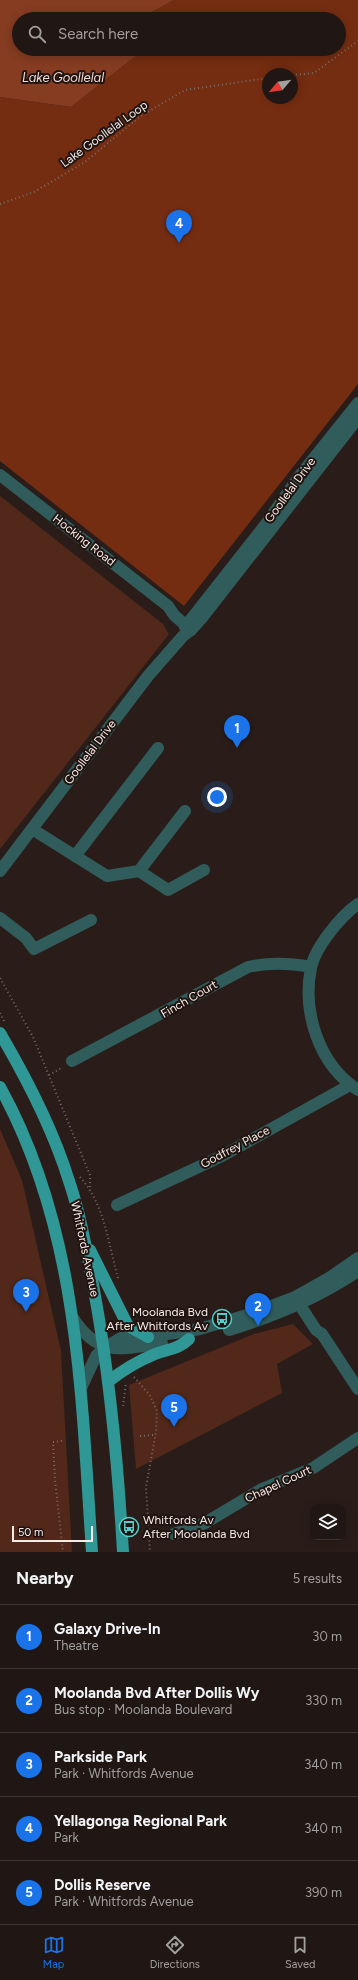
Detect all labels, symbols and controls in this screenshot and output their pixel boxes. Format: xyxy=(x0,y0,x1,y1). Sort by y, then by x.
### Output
search box xyxy=(12,12,346,56)
icon: search xyxy=(26,23,48,45)
text: Search here xyxy=(58,25,138,43)
north arrow xyxy=(262,68,298,104)
water label: Lake Goollelal xyxy=(22,70,104,85)
street label: Lake Goollelal Loop xyxy=(58,98,150,170)
pin: 4 xyxy=(166,210,192,243)
street label: Goollelal Drive xyxy=(262,454,319,525)
street label: Hocking Road xyxy=(50,511,118,569)
pin: 1 xyxy=(224,715,250,748)
street label: Goollelal Drive xyxy=(61,717,119,787)
your location xyxy=(207,787,227,807)
street label: Finch Court xyxy=(158,977,220,1021)
street label: Godfrey Place xyxy=(198,1123,272,1171)
street label: Whitfords Avenue xyxy=(68,1200,102,1298)
pin: 3 xyxy=(13,1279,39,1312)
pin: 2 xyxy=(245,1293,271,1326)
place label: Moolanda Bvd After Whitfords Av xyxy=(107,1305,209,1333)
bus stop icon: Moolanda Bvd After Whitfords Av xyxy=(211,1308,233,1330)
pin: 5 xyxy=(161,1394,187,1427)
street label: Chapel Court xyxy=(243,1462,314,1505)
map controls xyxy=(310,1504,346,1540)
button: layers xyxy=(310,1504,346,1540)
place label: Whitfords Av After Moolanda Bvd xyxy=(143,1513,250,1541)
bus stop icon: Whitfords Av After Moolanda Bvd xyxy=(118,1516,140,1538)
scale bar xyxy=(12,1524,93,1543)
text: 50 m xyxy=(18,1526,43,1539)
text: Nearby xyxy=(16,1568,74,1588)
text: 5 results xyxy=(293,1571,342,1586)
text: Galaxy Drive-In xyxy=(54,1620,161,1638)
text: 1 xyxy=(26,1629,32,1644)
text: 30 m xyxy=(312,1629,342,1644)
text: Theatre xyxy=(54,1638,99,1653)
text: Moolanda Bvd After Dollis Wy xyxy=(54,1684,259,1702)
text: 2 xyxy=(25,1693,33,1708)
text: 330 m xyxy=(305,1693,342,1708)
text: Bus stop · Moolanda Boulevard xyxy=(54,1702,232,1717)
text: Parkside Park xyxy=(54,1748,147,1766)
text: 3 xyxy=(25,1757,33,1772)
text: 340 m xyxy=(304,1757,342,1772)
text: Park · Whitfords Avenue xyxy=(54,1766,194,1781)
text: Yellagonga Regional Park xyxy=(54,1812,227,1830)
text: 4 xyxy=(25,1821,33,1836)
text: 340 m xyxy=(304,1821,342,1836)
text: Park xyxy=(54,1830,79,1845)
text: Dollis Reserve xyxy=(54,1876,150,1894)
text: 5 xyxy=(25,1885,33,1900)
text: 390 m xyxy=(305,1885,342,1900)
text: Park · Whitfords Avenue xyxy=(54,1894,194,1909)
tab: Map xyxy=(43,1934,65,1971)
tab: Directions xyxy=(150,1934,200,1971)
tab: Saved xyxy=(285,1934,315,1971)

